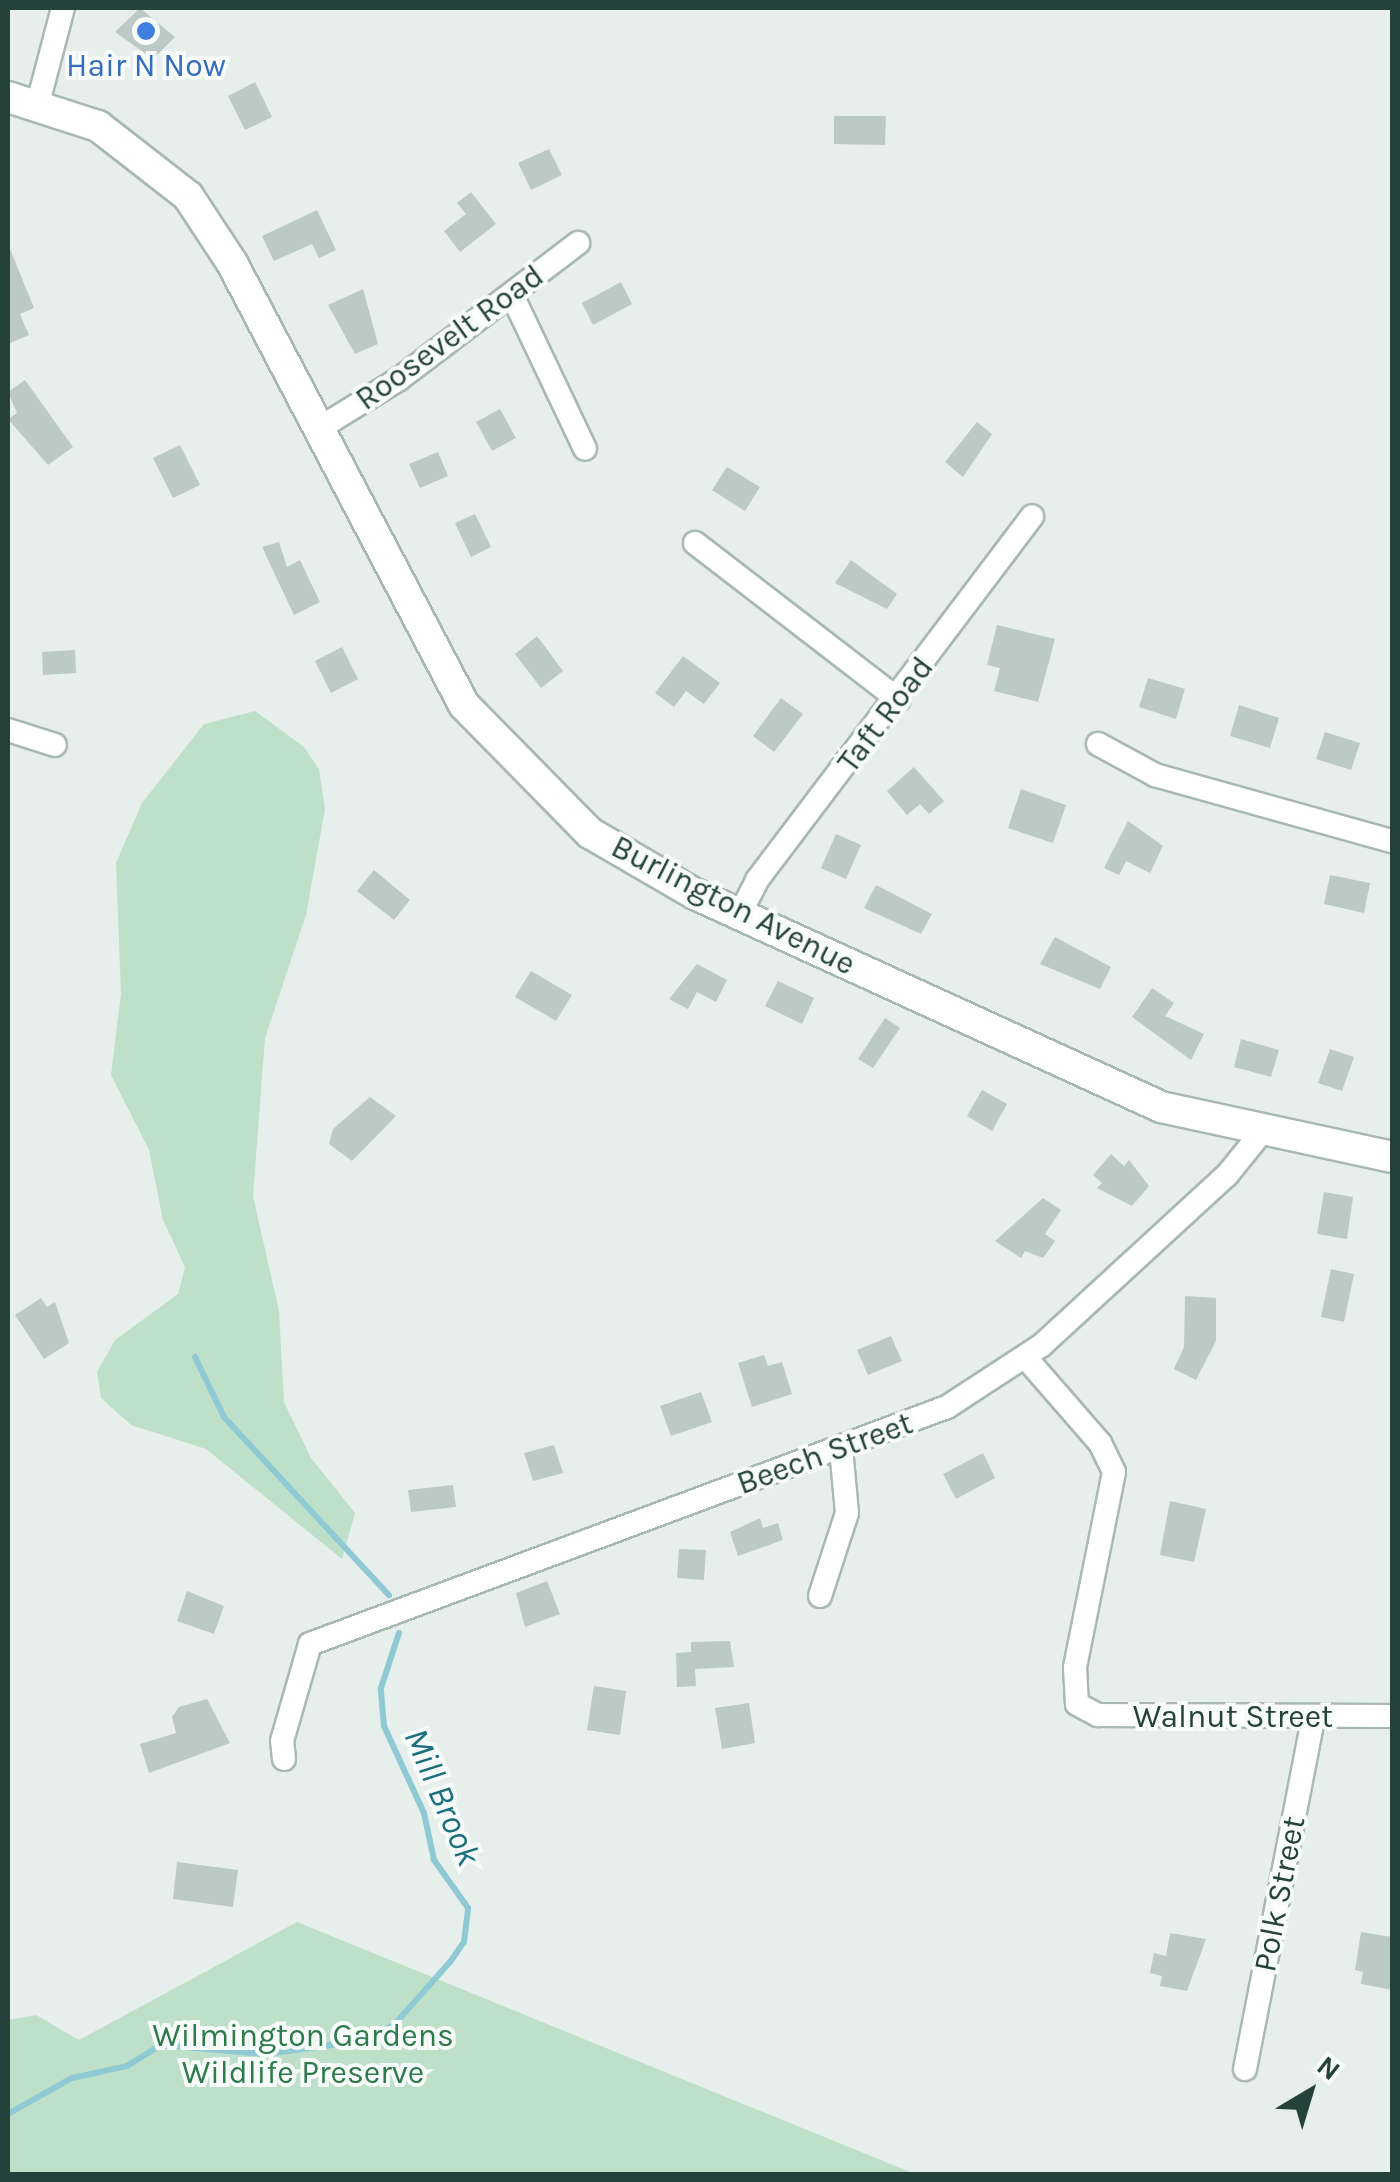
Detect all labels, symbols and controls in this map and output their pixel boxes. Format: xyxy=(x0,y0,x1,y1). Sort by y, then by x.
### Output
marker: Hair N Now xyxy=(135,20,157,42)
place label: Hair N Now xyxy=(66,47,226,85)
street label: Roosevelt Road xyxy=(349,257,551,419)
street label: Taft Road xyxy=(830,649,942,781)
street label: Burlington Avenue xyxy=(605,828,861,984)
street label: Beech Street xyxy=(732,1404,918,1504)
street label: Walnut Street xyxy=(1133,1698,1333,1736)
water label: Mill Brook xyxy=(394,1722,490,1872)
street label: Polk Street xyxy=(1246,1813,1314,1975)
park label: Wilmington Gardens Wildlife Preserve xyxy=(152,2018,454,2093)
north arrow xyxy=(1260,2042,1360,2142)
text: N xyxy=(1311,2049,1347,2087)

